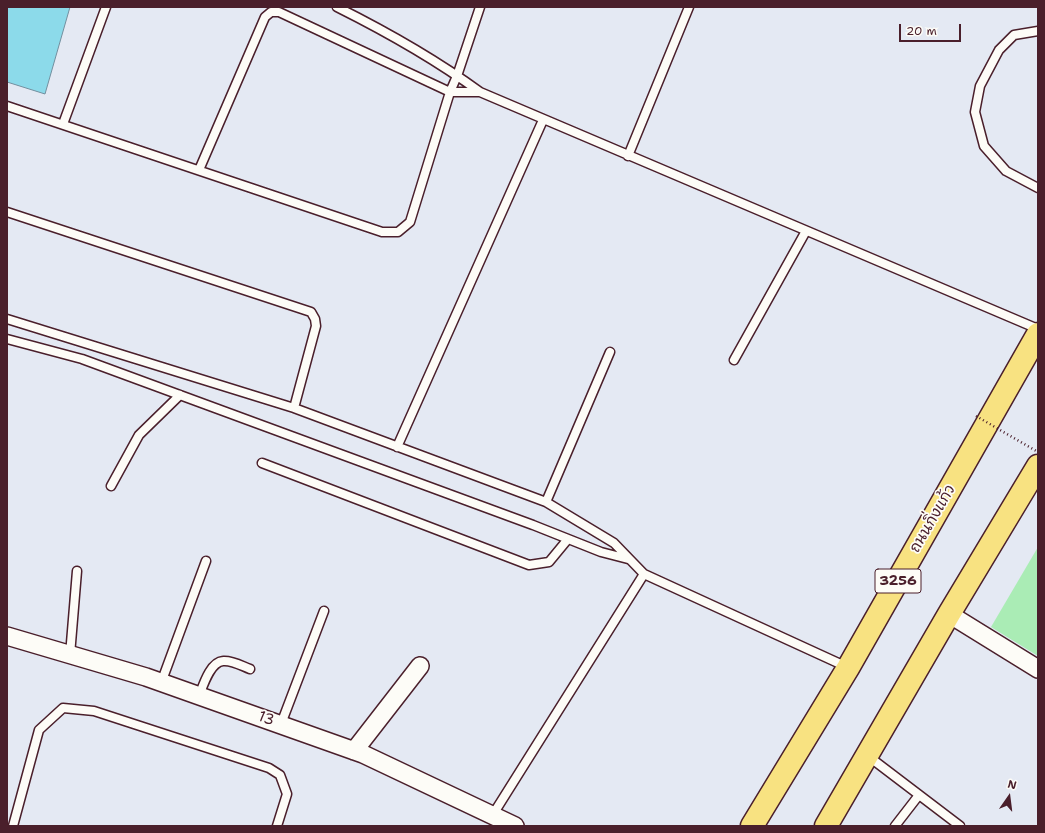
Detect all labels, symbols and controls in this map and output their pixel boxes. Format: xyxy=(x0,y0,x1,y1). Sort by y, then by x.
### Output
scale bar xyxy=(901,16,963,42)
text: 20 m xyxy=(906,23,937,39)
street label: ถนนกิ่งแก้ว xyxy=(906,482,960,556)
road number: 3256 xyxy=(875,569,921,593)
street label: 13 xyxy=(255,708,277,730)
north arrow xyxy=(989,777,1029,817)
text: N xyxy=(1006,777,1018,793)

